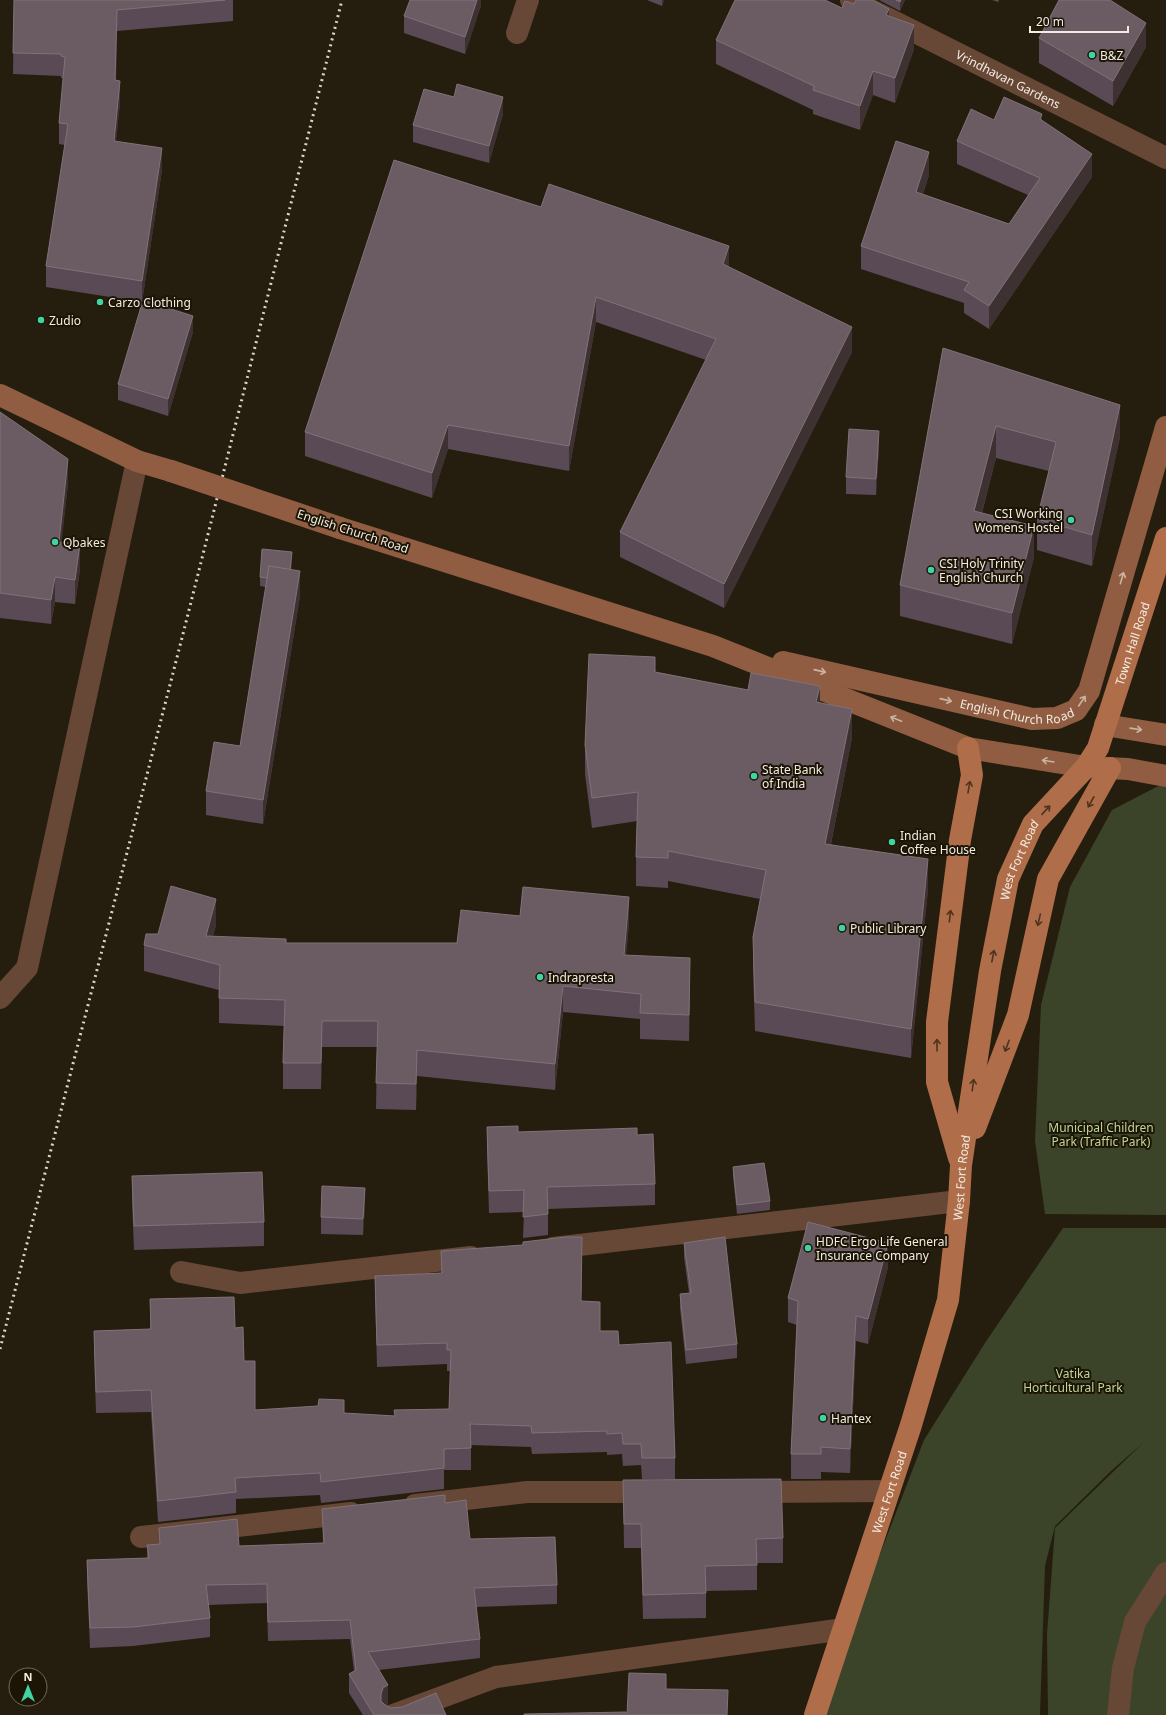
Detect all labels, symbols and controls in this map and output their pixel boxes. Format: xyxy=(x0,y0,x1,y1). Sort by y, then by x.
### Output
scale bar xyxy=(1030,8,1128,34)
text: 20 m xyxy=(1036,13,1064,30)
street label: Vrindhavan Gardens xyxy=(953,46,1064,112)
place label: B&Z xyxy=(1100,47,1124,64)
marker: B&Z xyxy=(1087,50,1097,60)
place label: Carzo Clothing xyxy=(108,294,191,311)
marker: Carzo Clothing xyxy=(95,297,105,307)
place label: Zudio xyxy=(49,312,81,329)
marker: Zudio xyxy=(36,315,46,325)
street label: English Church Road xyxy=(295,505,411,557)
place label: CSI Working Womens Hostel xyxy=(974,505,1063,536)
marker: CSI Working Womens Hostel xyxy=(1066,515,1076,525)
place label: Qbakes xyxy=(63,534,106,551)
marker: Qbakes xyxy=(50,537,60,547)
place label: CSI Holy Trinity English Church xyxy=(939,555,1025,586)
marker: CSI Holy Trinity English Church xyxy=(926,565,936,575)
one-way arrow xyxy=(1119,572,1126,585)
street label: Town Hall Road xyxy=(1110,600,1153,687)
one-way arrow xyxy=(813,667,826,675)
street label: English Church Road xyxy=(958,694,1077,728)
one-way arrow xyxy=(1078,696,1086,707)
one-way arrow xyxy=(939,697,952,705)
one-way arrow xyxy=(891,715,903,723)
one-way arrow xyxy=(1129,725,1142,733)
one-way arrow xyxy=(1042,757,1055,765)
place label: State Bank of India xyxy=(762,761,823,792)
marker: State Bank of India xyxy=(749,771,759,781)
one-way arrow xyxy=(965,781,973,794)
one-way arrow xyxy=(1086,796,1094,808)
one-way arrow xyxy=(1041,805,1051,815)
street label: West Fort Road xyxy=(996,815,1042,901)
place label: Indian Coffee House xyxy=(900,827,976,858)
marker: Indian Coffee House xyxy=(887,837,897,847)
one-way arrow xyxy=(946,910,954,923)
one-way arrow xyxy=(1035,913,1043,926)
place label: Public Library xyxy=(850,920,927,937)
marker: Public Library xyxy=(837,923,847,933)
one-way arrow xyxy=(989,950,997,963)
place label: Indrapresta xyxy=(548,969,614,986)
marker: Indrapresta xyxy=(535,972,545,982)
one-way arrow xyxy=(933,1039,941,1052)
one-way arrow xyxy=(1003,1039,1010,1052)
one-way arrow xyxy=(969,1079,977,1092)
park label: Municipal Children Park (Traffic Park) xyxy=(1048,1119,1154,1150)
street label: West Fort Road xyxy=(948,1134,974,1221)
place label: HDFC Ergo Life General Insurance Company xyxy=(816,1233,948,1264)
marker: HDFC Ergo Life General Insurance Company xyxy=(803,1243,813,1253)
park label: Vatika Horticultural Park xyxy=(1023,1365,1123,1396)
place label: Hantex xyxy=(831,1410,872,1427)
marker: Hantex xyxy=(818,1413,828,1423)
street label: West Fort Road xyxy=(867,1449,910,1535)
north arrow xyxy=(8,1667,48,1707)
text: N xyxy=(24,1669,32,1684)

